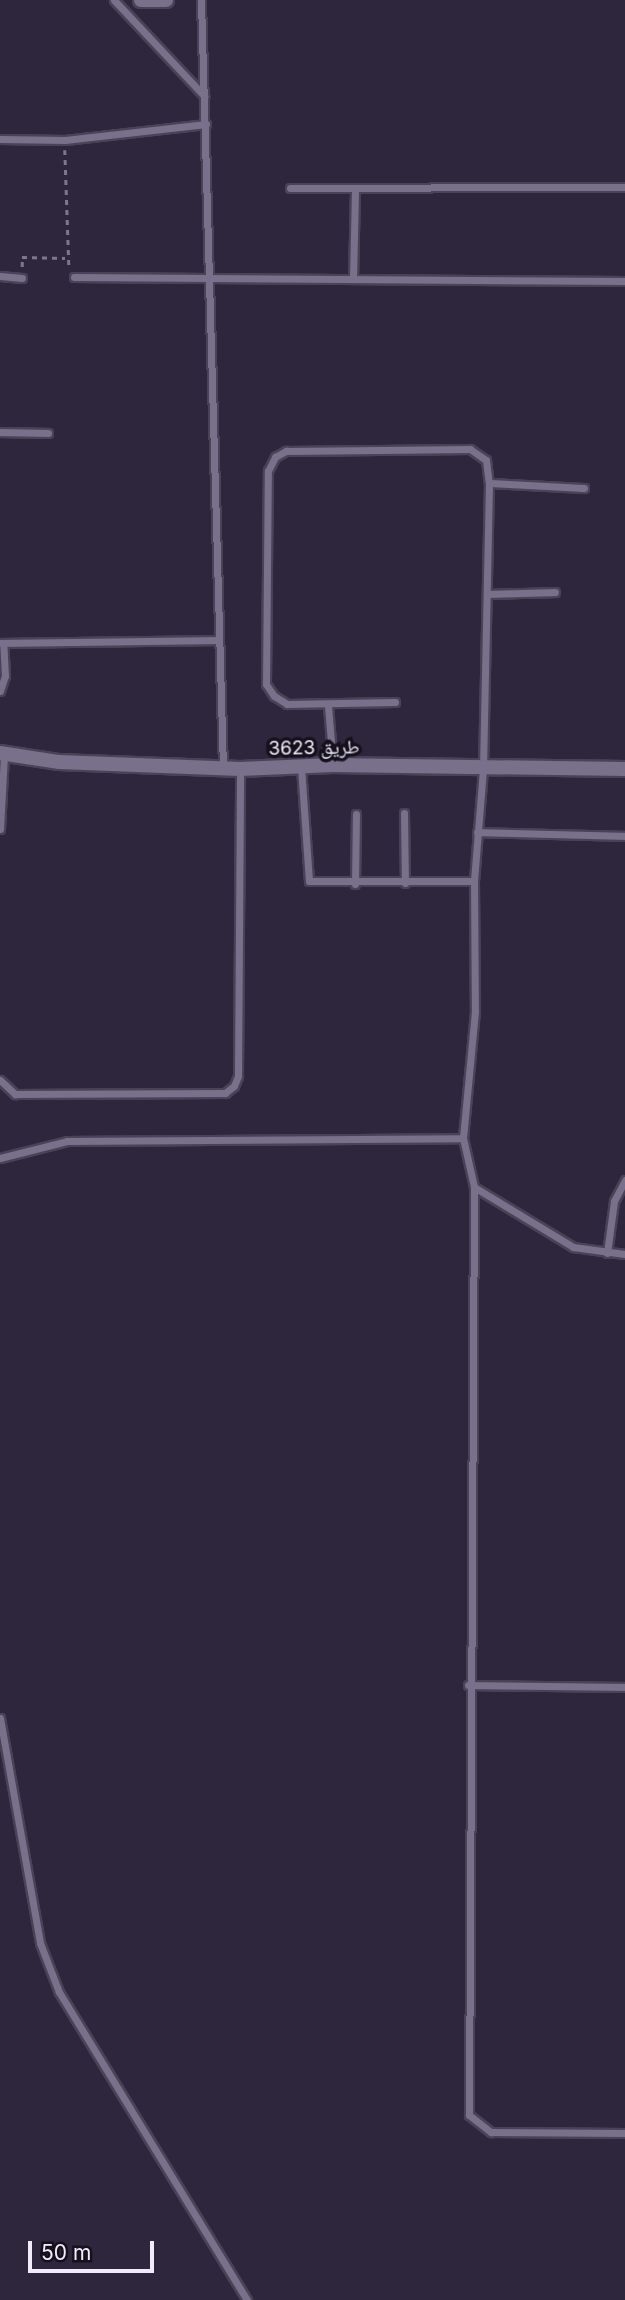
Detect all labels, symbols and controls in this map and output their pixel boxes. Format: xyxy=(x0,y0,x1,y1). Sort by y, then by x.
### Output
street label: طريق 3623 xyxy=(268,736,360,760)
scale bar xyxy=(32,2226,158,2270)
text: 50 m xyxy=(41,2240,91,2265)

